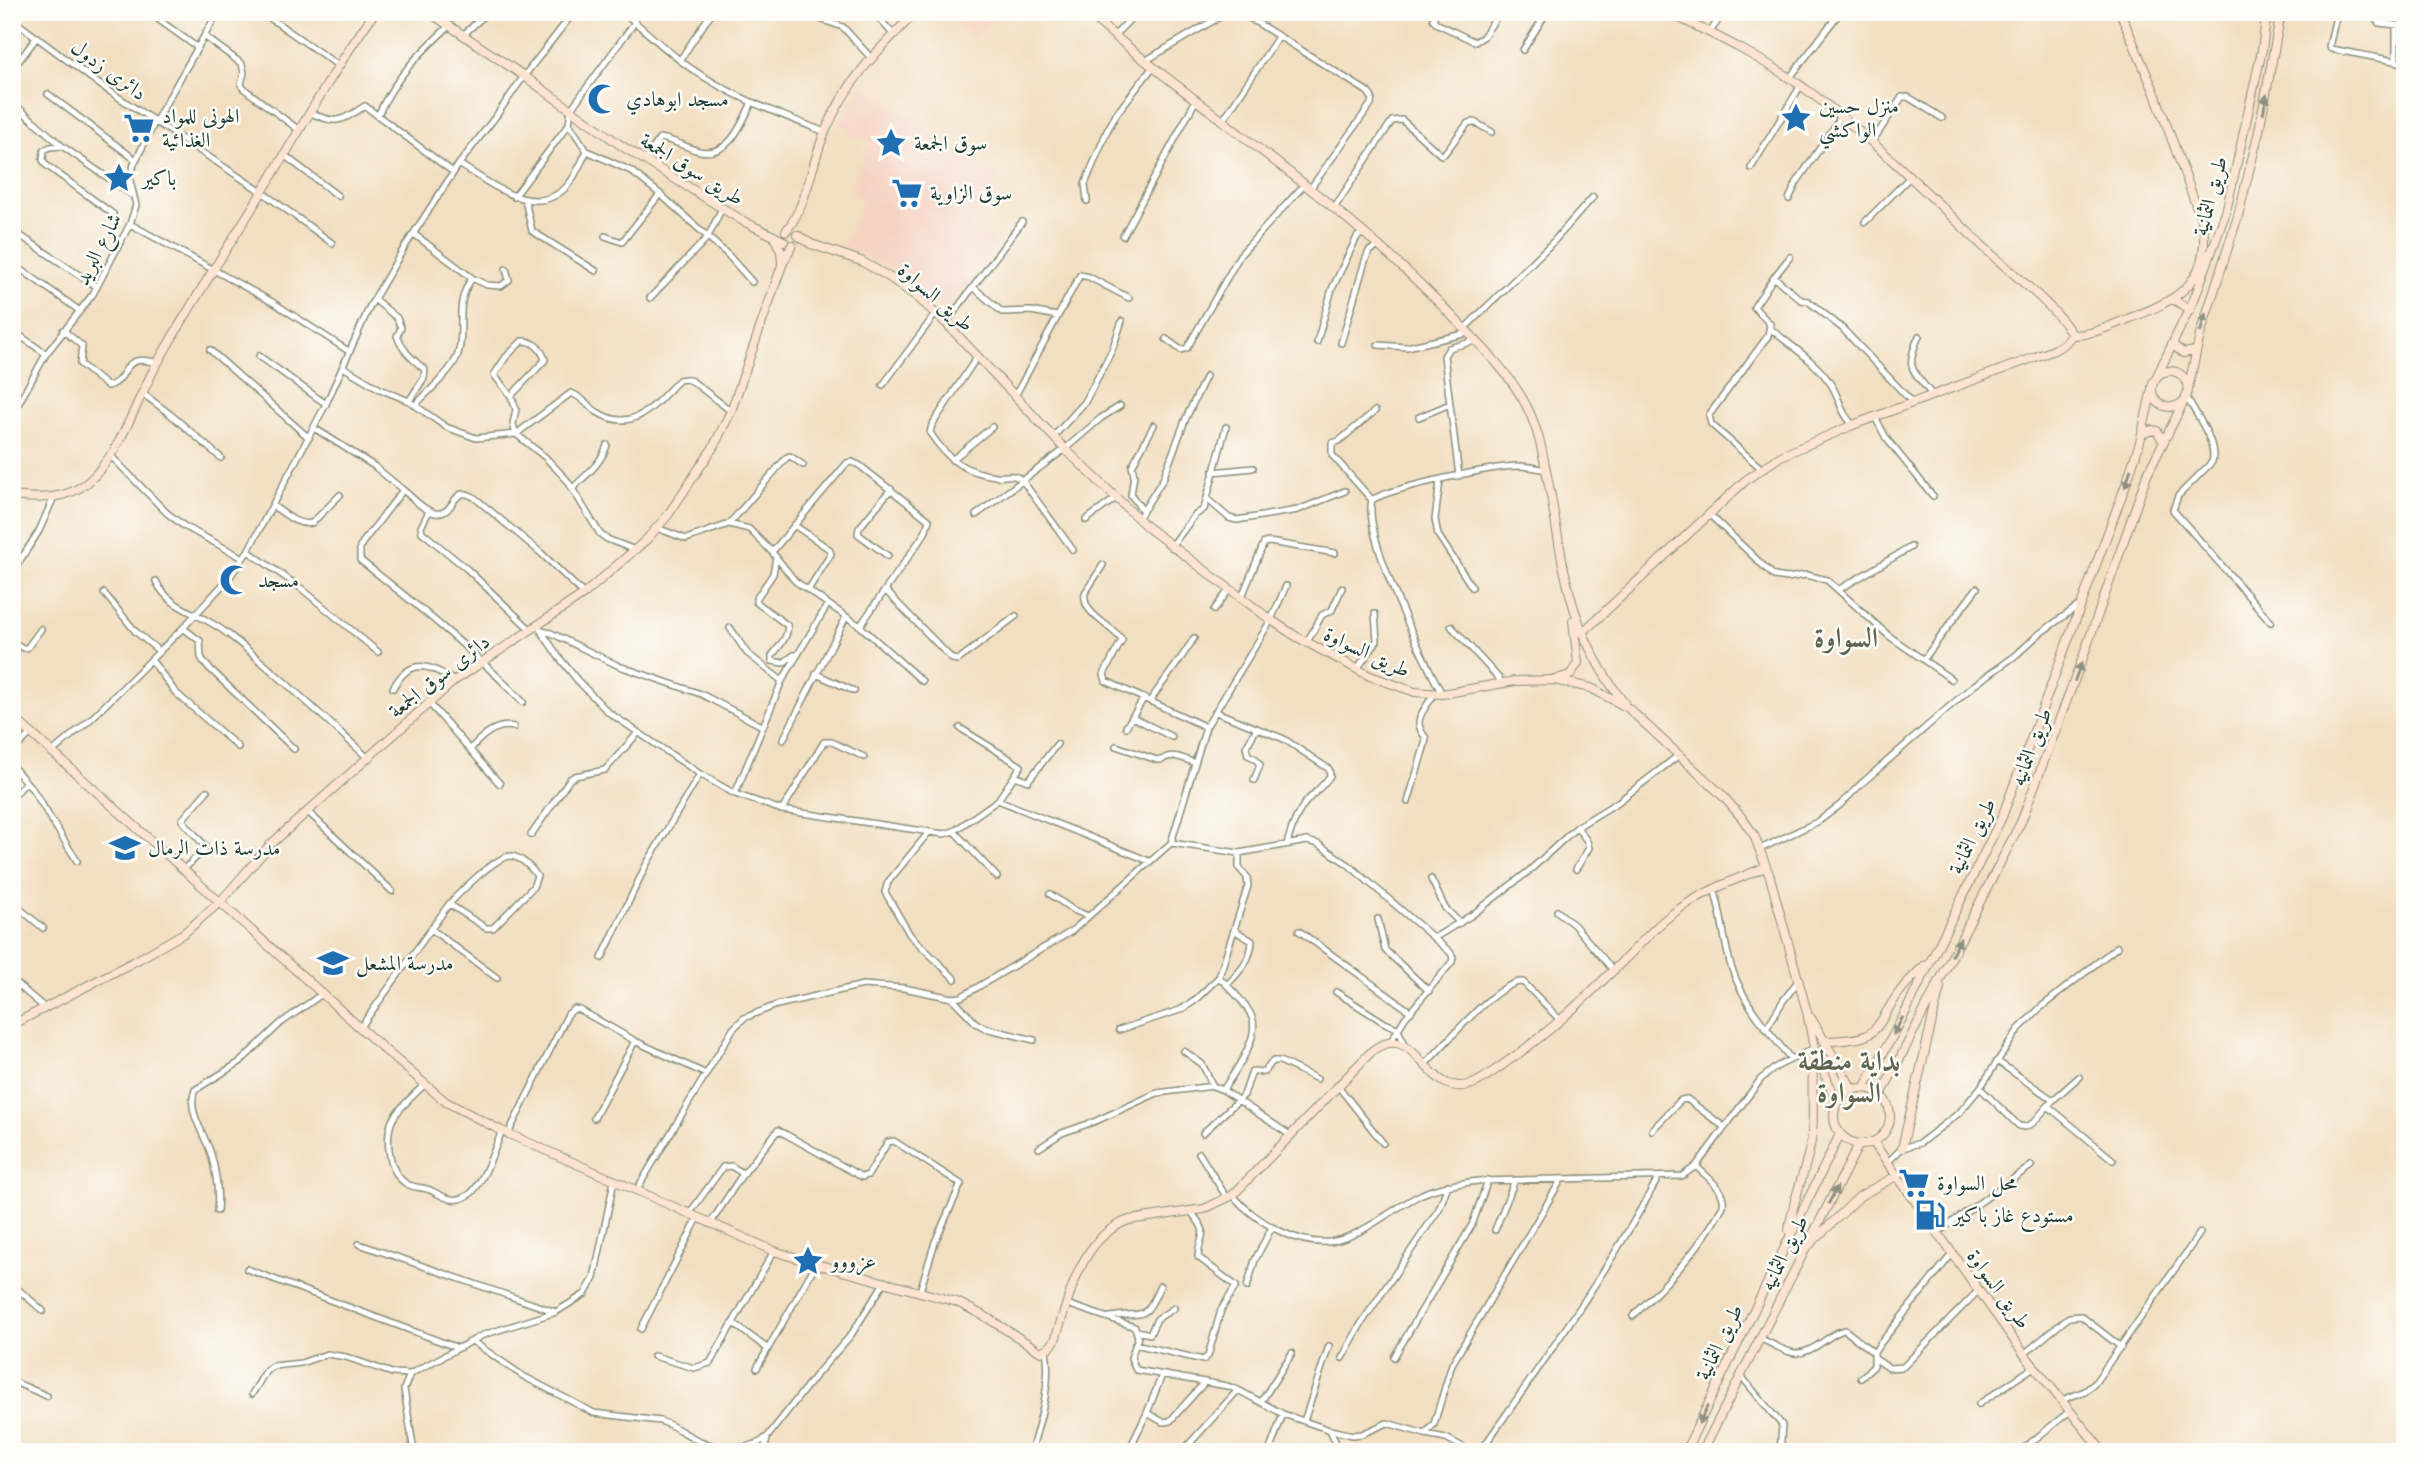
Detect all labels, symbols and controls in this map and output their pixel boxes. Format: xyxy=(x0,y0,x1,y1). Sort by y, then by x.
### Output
street label: دائرى زدول xyxy=(67,37,150,105)
mosque icon: مسجد ابوهادي xyxy=(586,82,620,116)
place label: مسجد ابوهادي xyxy=(626,90,729,115)
one-way arrow xyxy=(2259,93,2270,115)
place label: منزل حسين الواكشي xyxy=(1819,97,1899,150)
place icon: منزل حسين الواكشي xyxy=(1779,101,1813,135)
place label: الهونى للمواد الغذائية xyxy=(162,107,240,152)
supermarket icon: الهونى للمواد الغذائية xyxy=(122,111,156,145)
place icon: سوق الجمعة xyxy=(874,126,908,160)
street label: طريق سوق الجمعة xyxy=(635,130,747,211)
place label: سوق الجمعة xyxy=(914,134,987,156)
street label: طريق الثمانية xyxy=(2190,154,2233,239)
place icon: باكير xyxy=(102,161,136,195)
place label: باكير xyxy=(140,169,176,191)
supermarket icon: سوق الزاوية xyxy=(890,176,924,210)
place label: سوق الزاوية xyxy=(930,183,1012,206)
street label: شارع البريد xyxy=(72,210,132,292)
street label: طريق السواوة xyxy=(893,260,977,337)
one-way arrow xyxy=(2199,312,2209,333)
one-way arrow xyxy=(2122,468,2133,489)
mosque icon: مسجد xyxy=(218,563,252,597)
place label: مسجد xyxy=(258,571,299,592)
street label: طريق السواوة xyxy=(1320,624,1413,683)
district label: السواوة xyxy=(1814,625,1878,655)
street label: دائرى سوق الجمعة xyxy=(386,631,495,724)
one-way arrow xyxy=(2072,662,2083,683)
street label: طريق الثمانيه xyxy=(2007,705,2058,790)
street label: طريق الثمانية xyxy=(1945,795,2002,878)
school or university icon: مدرسة ذات الرمال xyxy=(108,831,142,865)
place label: مدرسة ذات الرمال xyxy=(148,838,280,860)
one-way arrow xyxy=(1951,937,1962,957)
school or university icon: مدرسة المشعل xyxy=(316,946,350,980)
place label: مدرسة المشعل xyxy=(356,954,453,978)
one-way arrow xyxy=(1892,1016,1904,1036)
district label: بداية منطقة السواوة xyxy=(1798,1049,1900,1110)
supermarket icon: محل السواوة xyxy=(1897,1166,1931,1200)
place label: محل السواوة xyxy=(1937,1174,2018,1198)
one-way arrow xyxy=(1826,1184,1838,1204)
fuel station icon: مستودع غاز باكير xyxy=(1913,1198,1947,1232)
place label: مستودع غاز باكير xyxy=(1951,1206,2074,1233)
street label: طريق الثمانيه xyxy=(1757,1212,1814,1295)
place icon: عزووو xyxy=(791,1244,825,1278)
street label: طريق السواوة xyxy=(1961,1246,2033,1334)
place label: عزووو xyxy=(829,1252,876,1276)
street label: طريق الثمانية xyxy=(1692,1301,1749,1384)
one-way arrow xyxy=(1697,1405,1709,1425)

